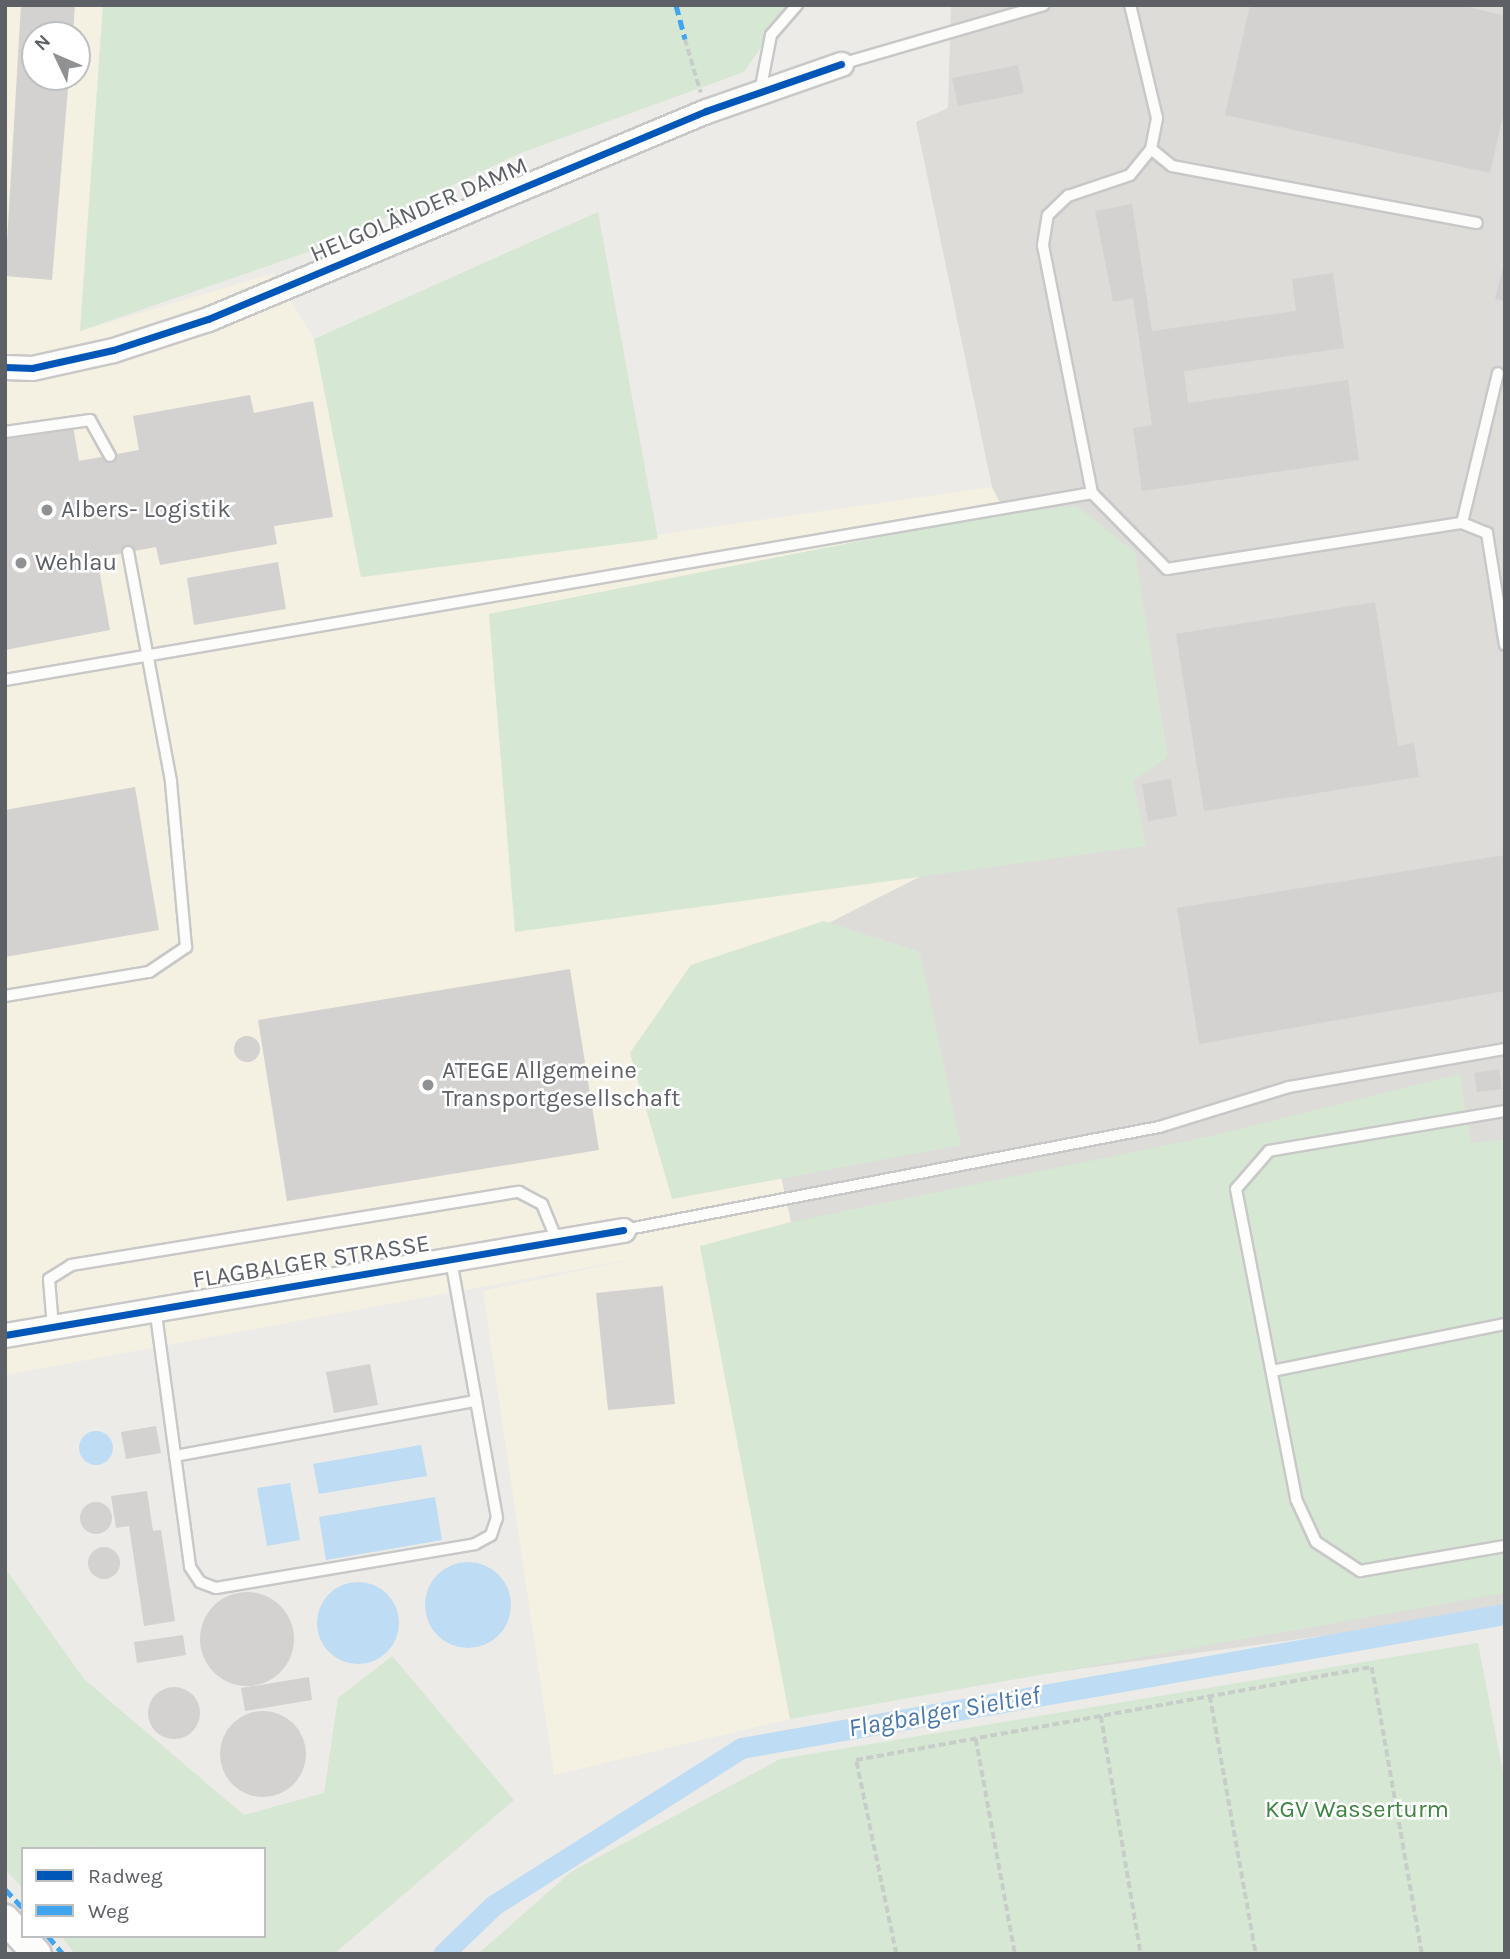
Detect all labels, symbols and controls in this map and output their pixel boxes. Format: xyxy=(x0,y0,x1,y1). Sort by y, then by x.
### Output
north arrow xyxy=(21,21,91,91)
text: N xyxy=(30,30,55,55)
street label: HELGOLÄNDER DAMM xyxy=(306,151,532,269)
place label: Albers- Logistik xyxy=(61,496,231,524)
marker: Albers- Logistik xyxy=(39,502,55,518)
place label: Wehlau xyxy=(35,549,117,577)
marker: Wehlau xyxy=(13,555,29,571)
place label: ATEGE Allgemeine Transportgesellschaft xyxy=(442,1057,680,1113)
marker: ATEGE Allgemeine Transportgesellschaft xyxy=(420,1077,436,1093)
street label: FLAGBALGER STRASSE xyxy=(190,1229,432,1295)
water label: Flagbalger Sieltief xyxy=(846,1680,1042,1744)
park label: KGV Wasserturm xyxy=(1265,1796,1449,1824)
legend xyxy=(21,1847,266,1938)
text: Radweg xyxy=(88,1864,163,1888)
text: Weg xyxy=(88,1899,129,1923)

